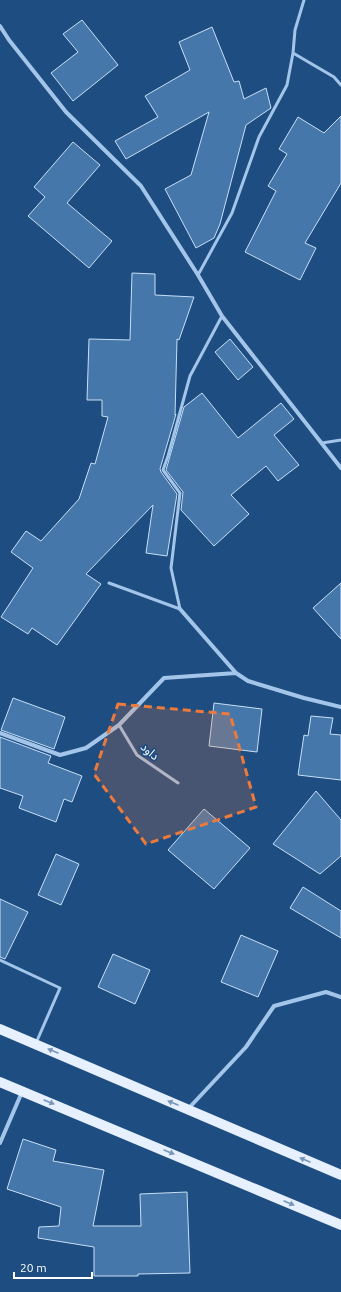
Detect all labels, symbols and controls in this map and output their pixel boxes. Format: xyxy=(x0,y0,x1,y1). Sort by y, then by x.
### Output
street label: داود xyxy=(138,740,162,763)
one-way arrow xyxy=(47,1048,59,1054)
one-way arrow xyxy=(43,1099,54,1105)
one-way arrow xyxy=(167,1100,178,1106)
one-way arrow xyxy=(163,1150,175,1156)
one-way arrow xyxy=(299,1156,311,1162)
one-way arrow xyxy=(283,1200,295,1206)
scale bar xyxy=(14,1254,92,1280)
text: 20 m xyxy=(20,1261,47,1274)

